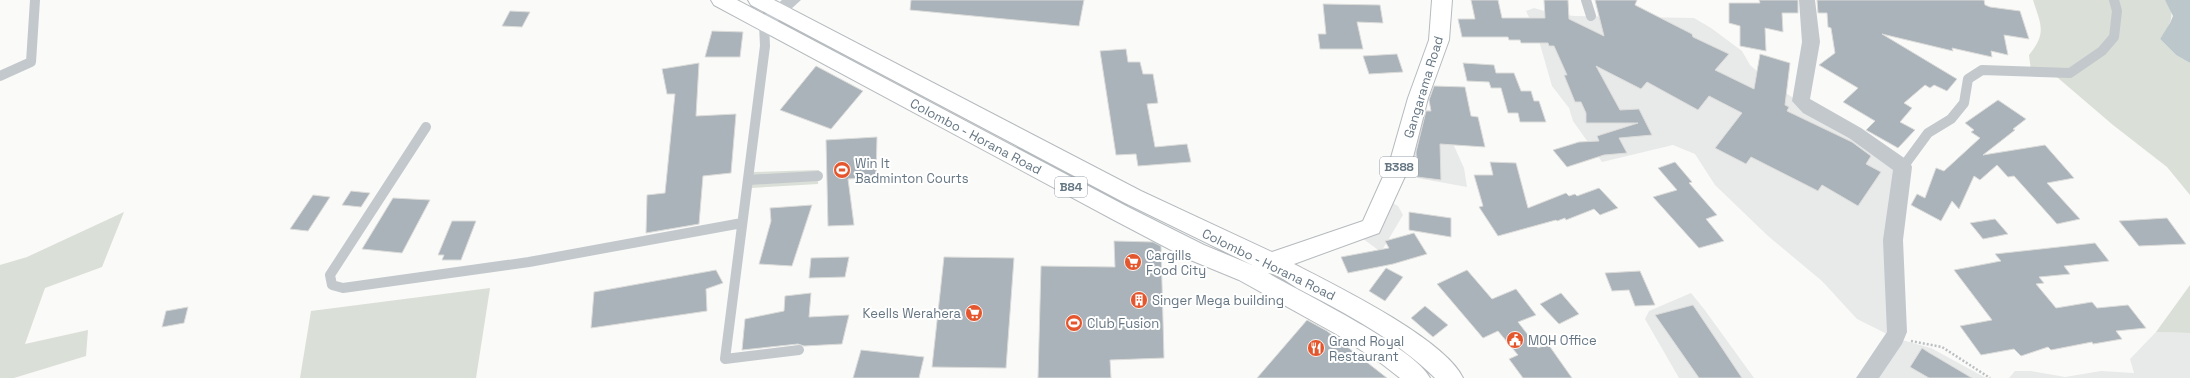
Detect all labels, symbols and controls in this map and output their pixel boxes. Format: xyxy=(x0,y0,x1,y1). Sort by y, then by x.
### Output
street label: Gangarama Road xyxy=(1400,34,1447,140)
street label: Colombo - Horana Road xyxy=(907,95,1044,178)
place label: Win It Badminton Courts xyxy=(855,155,969,187)
road number: B388 xyxy=(1380,157,1418,177)
sports icon: Win It Badminton Courts xyxy=(832,160,852,180)
road number: B84 xyxy=(1055,177,1087,197)
street label: Colombo - Horana Road xyxy=(1199,225,1338,304)
place label: Cargills Food City xyxy=(1146,247,1206,279)
supermarket icon: Cargills Food City xyxy=(1123,252,1143,272)
building icon: Singer Mega building xyxy=(1129,290,1149,310)
place label: Singer Mega building xyxy=(1152,292,1284,309)
supermarket icon: Keells Werahera xyxy=(964,303,984,323)
place label: Keells Werahera xyxy=(863,305,962,322)
sports icon: Club Fusion xyxy=(1064,313,1084,333)
place label: Club Fusion xyxy=(1087,315,1159,332)
public building icon: MOH Office xyxy=(1505,330,1525,350)
place label: MOH Office xyxy=(1528,332,1597,349)
place label: Grand Royal Restaurant xyxy=(1329,333,1404,365)
restaurant icon: Grand Royal Restaurant xyxy=(1306,338,1326,358)

